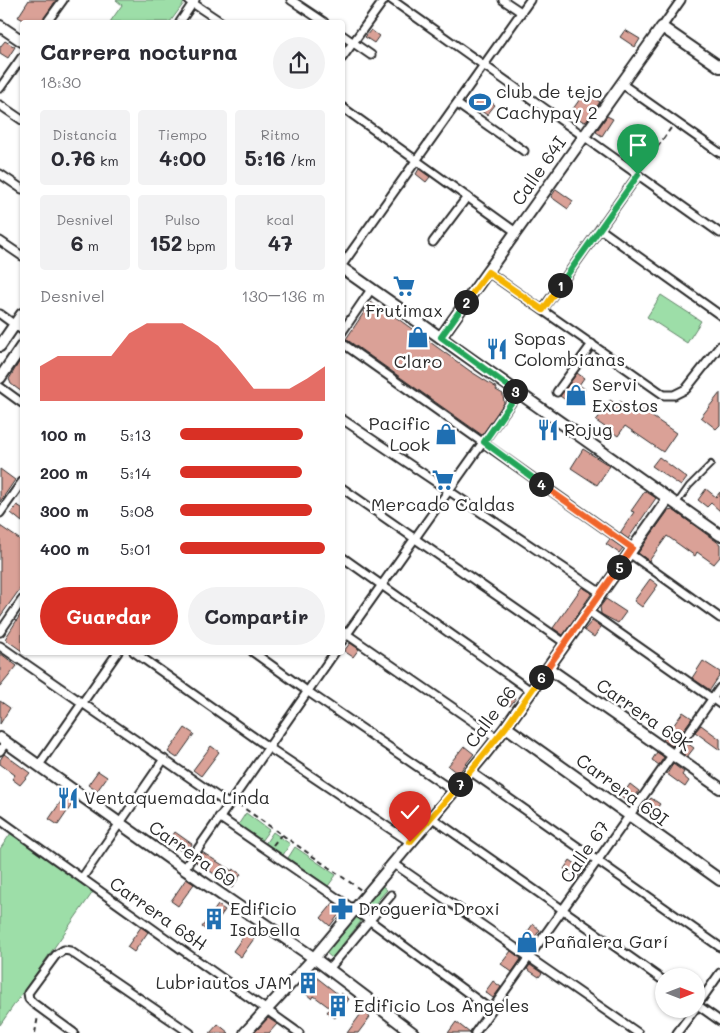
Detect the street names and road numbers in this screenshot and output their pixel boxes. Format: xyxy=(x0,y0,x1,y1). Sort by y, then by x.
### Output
street label: Calle 64I xyxy=(506,131,571,210)
street label: Carrera 69K xyxy=(592,672,697,756)
street label: Calle 66 xyxy=(459,681,521,752)
street label: Carrera 69I xyxy=(572,748,674,831)
street label: Carrera 69 xyxy=(144,814,241,892)
street label: Calle 67 xyxy=(554,816,614,887)
street label: Carrera 68H xyxy=(105,871,212,956)

